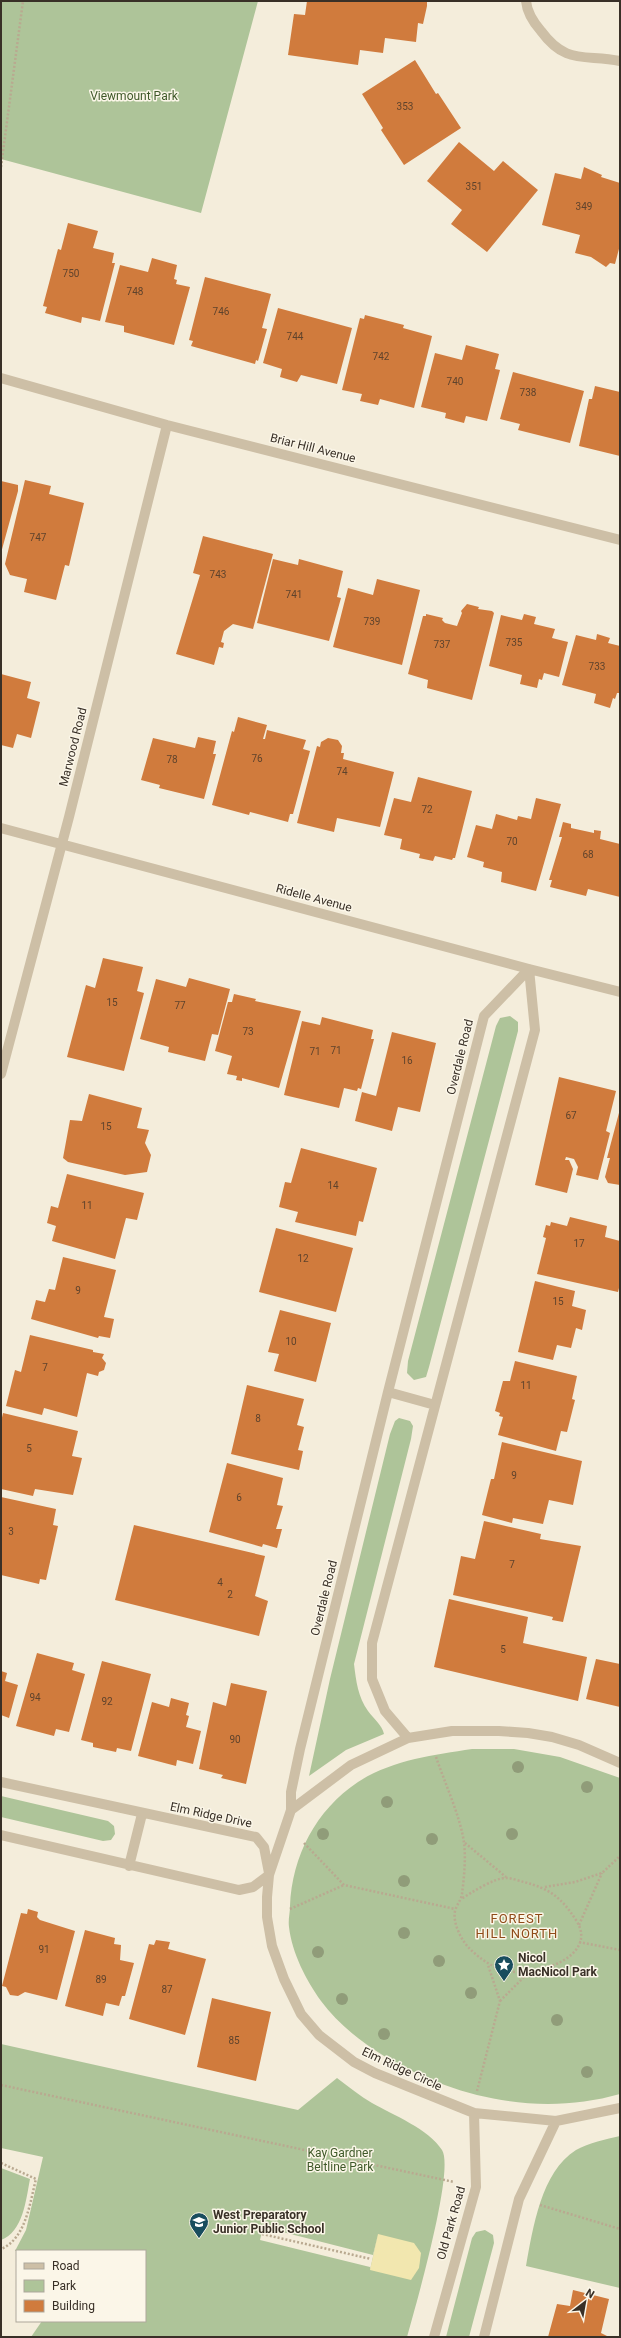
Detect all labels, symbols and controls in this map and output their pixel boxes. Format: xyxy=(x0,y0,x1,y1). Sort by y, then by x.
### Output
park label: Viewmount Park xyxy=(90,89,179,103)
house number: 353 xyxy=(397,101,413,112)
house number: 351 xyxy=(466,181,482,192)
house number: 349 xyxy=(576,201,592,212)
house number: 750 xyxy=(63,268,80,279)
house number: 748 xyxy=(127,286,144,297)
house number: 746 xyxy=(213,306,230,317)
house number: 744 xyxy=(287,331,304,342)
house number: 742 xyxy=(373,351,390,362)
house number: 740 xyxy=(447,376,464,387)
house number: 738 xyxy=(520,387,537,398)
street label: Briar Hill Avenue xyxy=(269,431,357,465)
house number: 747 xyxy=(30,532,47,543)
house number: 743 xyxy=(210,569,226,580)
house number: 741 xyxy=(286,589,302,600)
house number: 739 xyxy=(364,616,380,627)
house number: 735 xyxy=(506,637,523,648)
house number: 737 xyxy=(434,639,451,650)
house number: 733 xyxy=(589,661,605,672)
street label: Marwood Road xyxy=(56,706,90,788)
house number: 76 xyxy=(251,753,263,764)
house number: 78 xyxy=(166,754,178,765)
house number: 74 xyxy=(336,766,348,777)
house number: 72 xyxy=(421,804,433,815)
house number: 70 xyxy=(506,836,518,847)
house number: 68 xyxy=(582,849,594,860)
street label: Ridelle Avenue xyxy=(275,881,353,915)
house number: 15 xyxy=(106,997,118,1008)
house number: 77 xyxy=(174,1000,186,1011)
street label: Overdale Road xyxy=(444,1018,476,1096)
house number: 73 xyxy=(242,1026,254,1037)
house number: 71 xyxy=(330,1045,342,1056)
house number: 71 xyxy=(309,1046,321,1057)
house number: 16 xyxy=(401,1055,413,1066)
house number: 67 xyxy=(565,1110,577,1121)
house number: 15 xyxy=(100,1121,112,1132)
house number: 14 xyxy=(327,1180,339,1191)
house number: 11 xyxy=(81,1200,93,1211)
house number: 17 xyxy=(573,1238,585,1249)
house number: 12 xyxy=(297,1253,309,1264)
house number: 9 xyxy=(75,1285,81,1296)
house number: 15 xyxy=(552,1296,564,1307)
house number: 10 xyxy=(285,1336,297,1347)
house number: 7 xyxy=(42,1362,48,1373)
house number: 11 xyxy=(520,1380,532,1391)
house number: 8 xyxy=(255,1413,261,1424)
house number: 5 xyxy=(26,1443,32,1454)
house number: 9 xyxy=(511,1470,517,1481)
house number: 6 xyxy=(236,1492,242,1503)
house number: 3 xyxy=(8,1526,14,1537)
street label: Overdale Road xyxy=(308,1559,340,1637)
house number: 7 xyxy=(509,1559,515,1570)
house number: 4 xyxy=(217,1577,223,1588)
house number: 2 xyxy=(227,1589,233,1600)
house number: 5 xyxy=(500,1644,506,1655)
house number: 94 xyxy=(29,1692,41,1703)
house number: 92 xyxy=(101,1696,113,1707)
house number: 90 xyxy=(229,1734,241,1745)
street label: Elm Ridge Drive xyxy=(169,1799,253,1831)
district label: FOREST HILL NORTH xyxy=(476,1911,558,1941)
house number: 91 xyxy=(38,1944,50,1955)
place label: Nicol MacNicol Park xyxy=(518,1951,597,1979)
place icon: Nicol MacNicol Park xyxy=(493,1954,515,1982)
house number: 89 xyxy=(95,1974,107,1985)
house number: 87 xyxy=(161,1984,173,1995)
house number: 85 xyxy=(228,2035,240,2046)
street label: Elm Ridge Circle xyxy=(360,2044,444,2094)
park label: Kay Gardner Beltline Park xyxy=(307,2146,374,2174)
street label: Old Park Road xyxy=(434,2185,468,2261)
place label: West Preparatory Junior Public School xyxy=(213,2208,324,2236)
school or university icon: West Preparatory Junior Public School xyxy=(188,2211,210,2239)
legend xyxy=(16,2250,146,2322)
text: Road xyxy=(52,2259,80,2273)
text: Park xyxy=(52,2279,77,2293)
north arrow xyxy=(565,2282,605,2322)
text: N xyxy=(583,2286,597,2302)
text: Building xyxy=(52,2299,95,2313)

